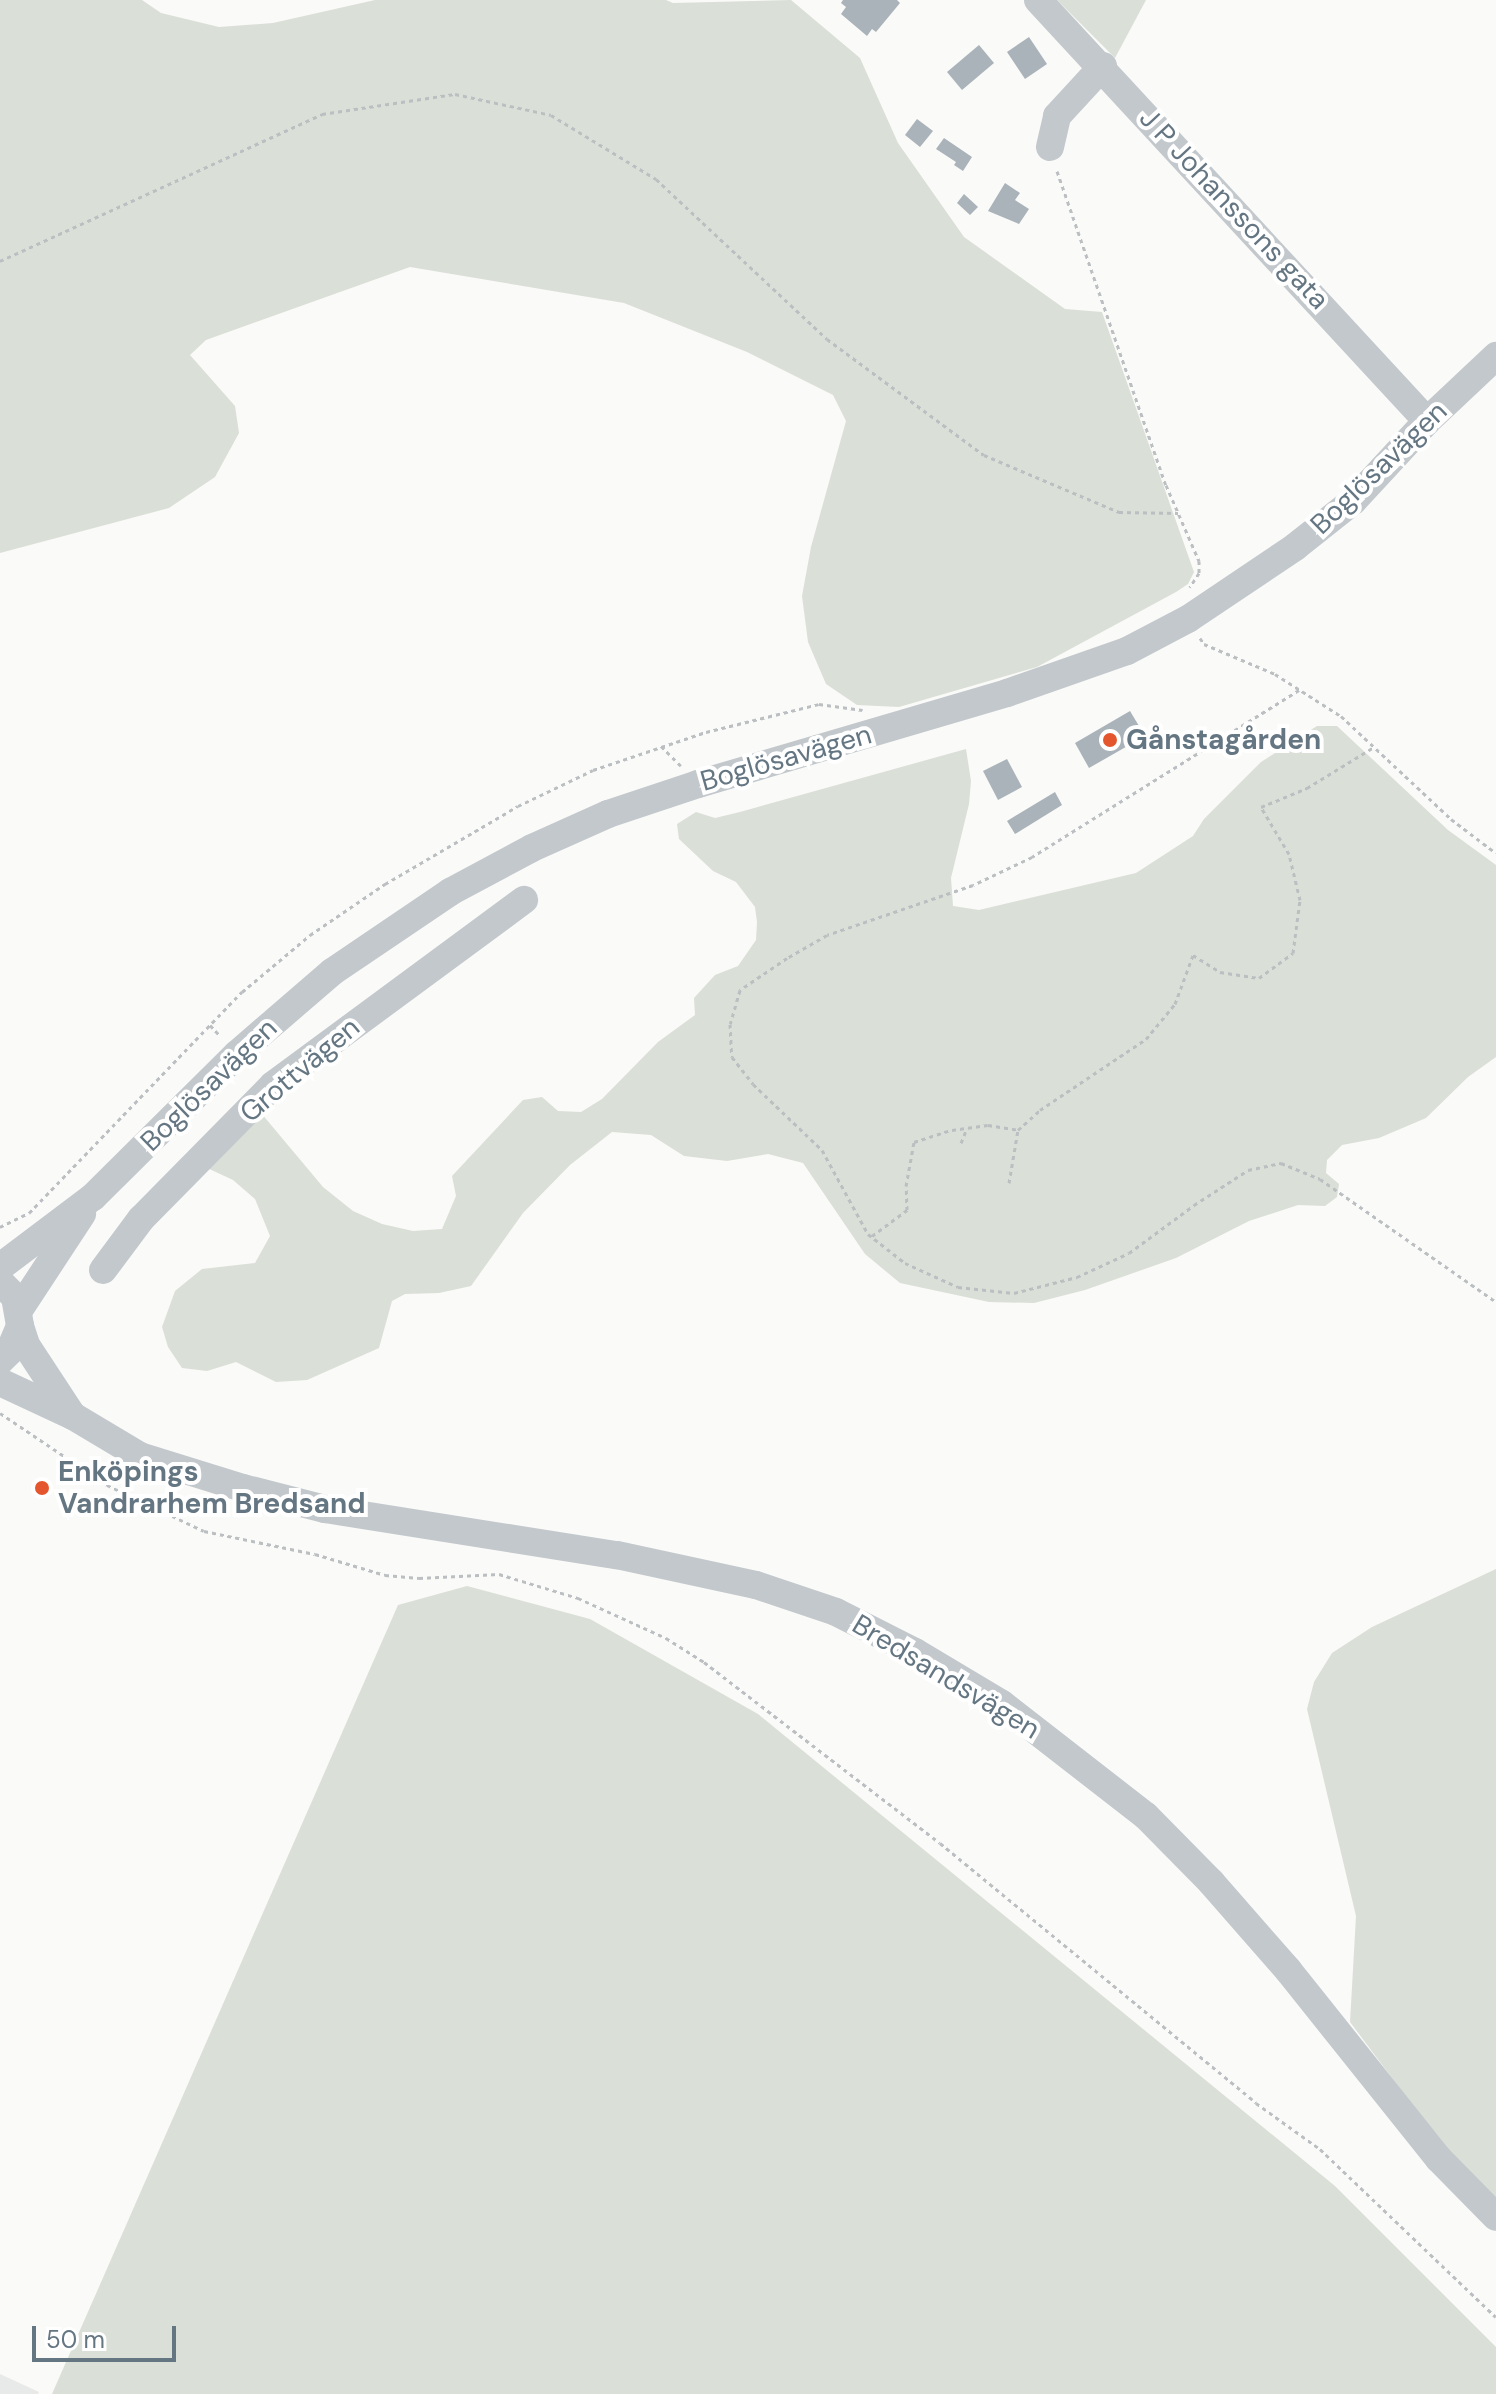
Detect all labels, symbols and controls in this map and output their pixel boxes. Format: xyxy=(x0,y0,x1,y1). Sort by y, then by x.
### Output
street label: J P Johanssons gata xyxy=(1132,102,1336,316)
street label: Boglösavägen xyxy=(1304,395,1454,541)
street label: Boglösavägen xyxy=(697,718,875,798)
place label: Gånstagården xyxy=(1126,723,1321,757)
marker: Gånstagården xyxy=(1101,731,1119,749)
street label: Grottvägen xyxy=(234,1010,366,1130)
street label: Boglösavägen xyxy=(134,1012,284,1158)
place label: Enköpings Vandrarhem Bredsand xyxy=(58,1455,366,1521)
marker: Enköpings Vandrarhem Bredsand xyxy=(33,1479,51,1497)
street label: Bredsandsvägen xyxy=(846,1608,1046,1746)
scale bar xyxy=(36,2310,180,2360)
text: 50 m xyxy=(46,2324,105,2355)

